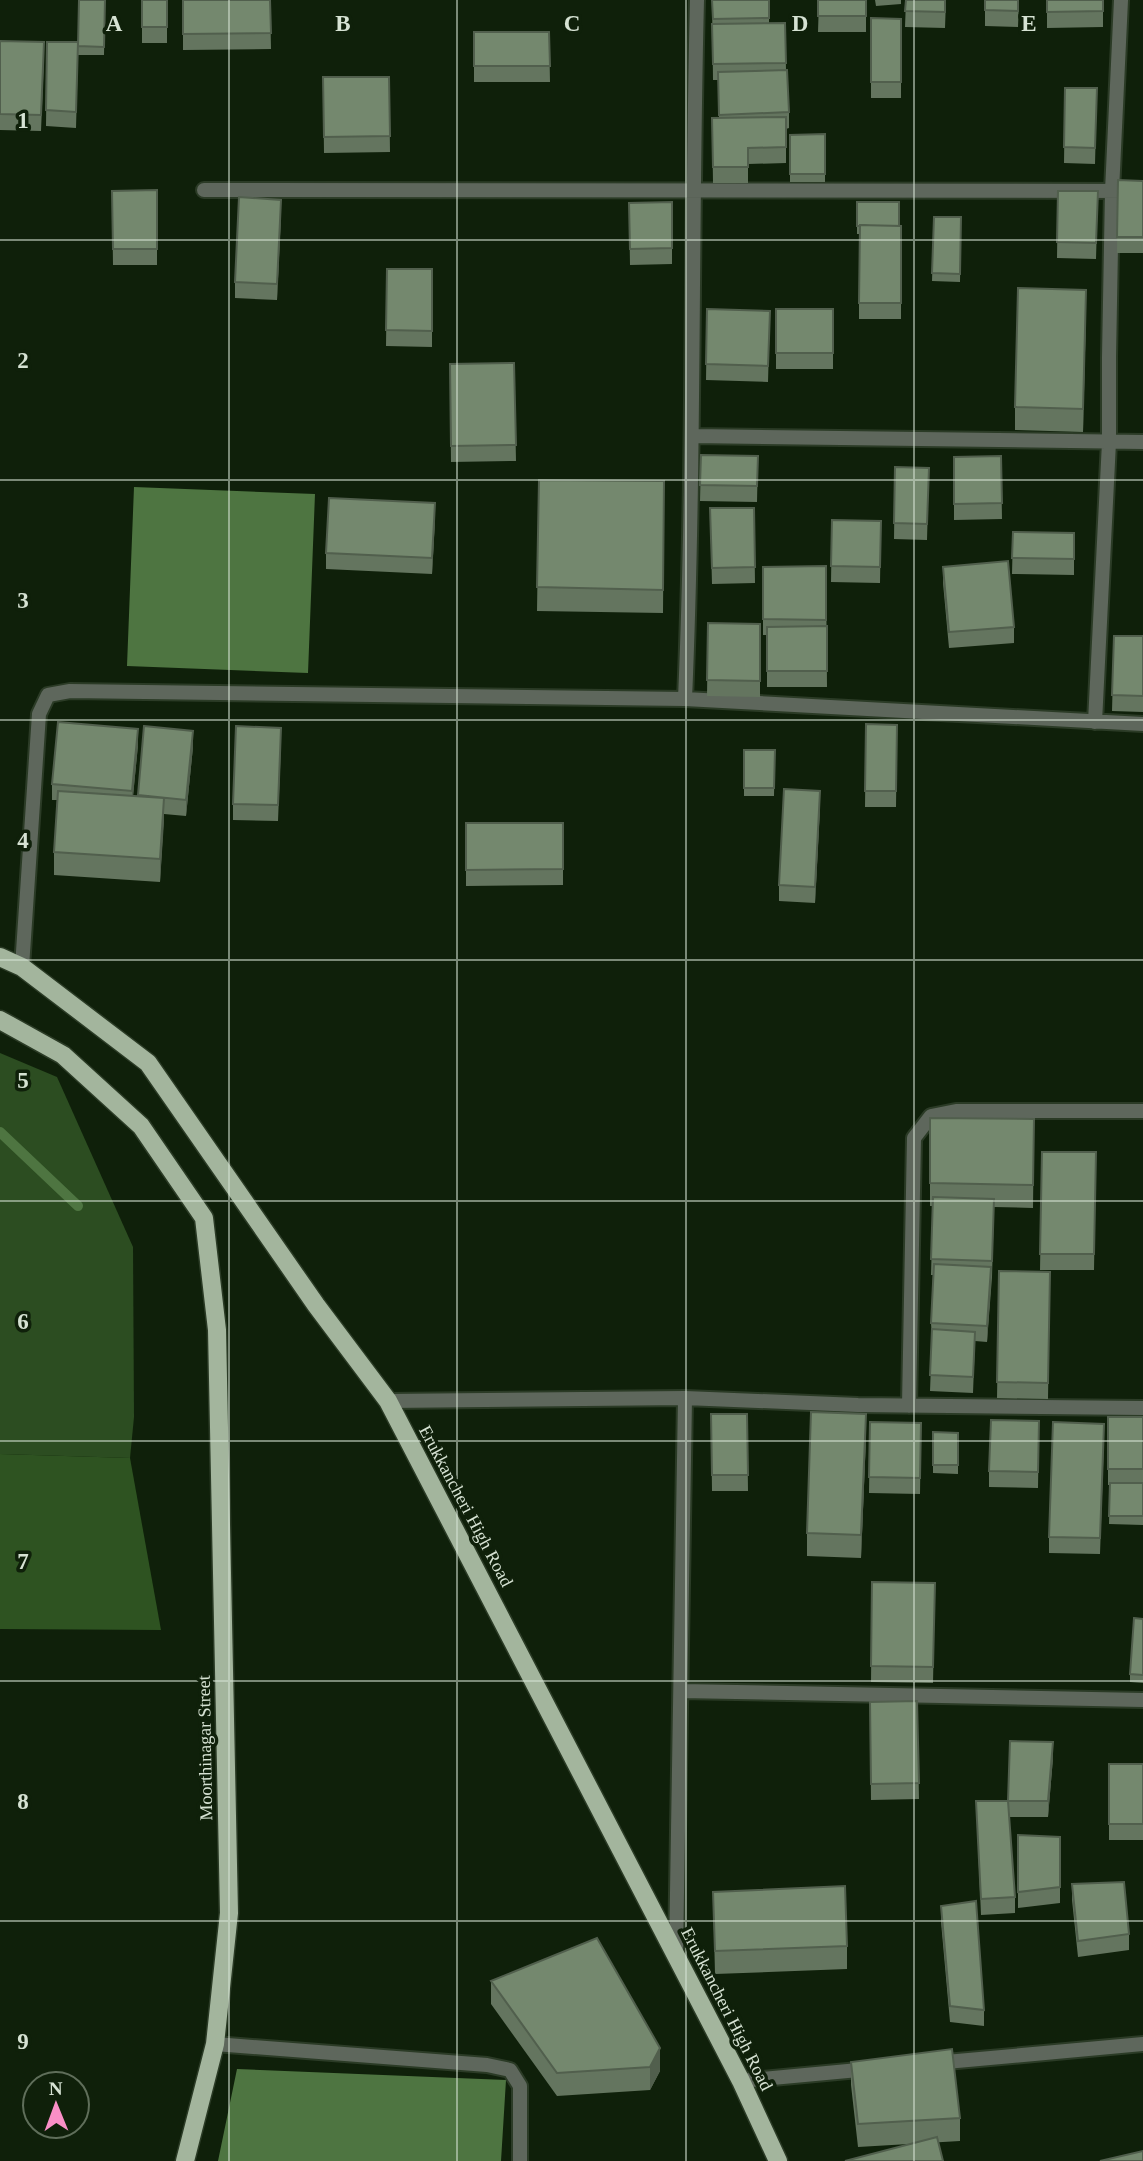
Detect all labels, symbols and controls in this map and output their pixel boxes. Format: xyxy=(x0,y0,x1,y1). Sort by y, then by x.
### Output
text: A xyxy=(106,11,123,36)
text: B xyxy=(335,11,351,36)
text: C xyxy=(564,11,580,36)
text: D xyxy=(792,11,808,36)
text: E xyxy=(1021,11,1037,36)
text: 1 xyxy=(17,108,29,133)
text: 2 xyxy=(17,348,29,373)
text: 3 xyxy=(17,588,29,613)
text: 4 xyxy=(17,828,29,853)
text: 5 xyxy=(17,1068,29,1093)
text: 6 xyxy=(17,1309,29,1334)
street label: Erukkancheri High Road xyxy=(415,1422,517,1590)
text: 7 xyxy=(17,1549,29,1574)
street label: Moorthinagar Street xyxy=(194,1675,216,1821)
text: 8 xyxy=(17,1789,29,1814)
street label: Erukkancheri High Road xyxy=(677,1924,777,2094)
text: 9 xyxy=(17,2029,29,2054)
north arrow xyxy=(21,2070,91,2140)
text: N xyxy=(49,2078,63,2099)

